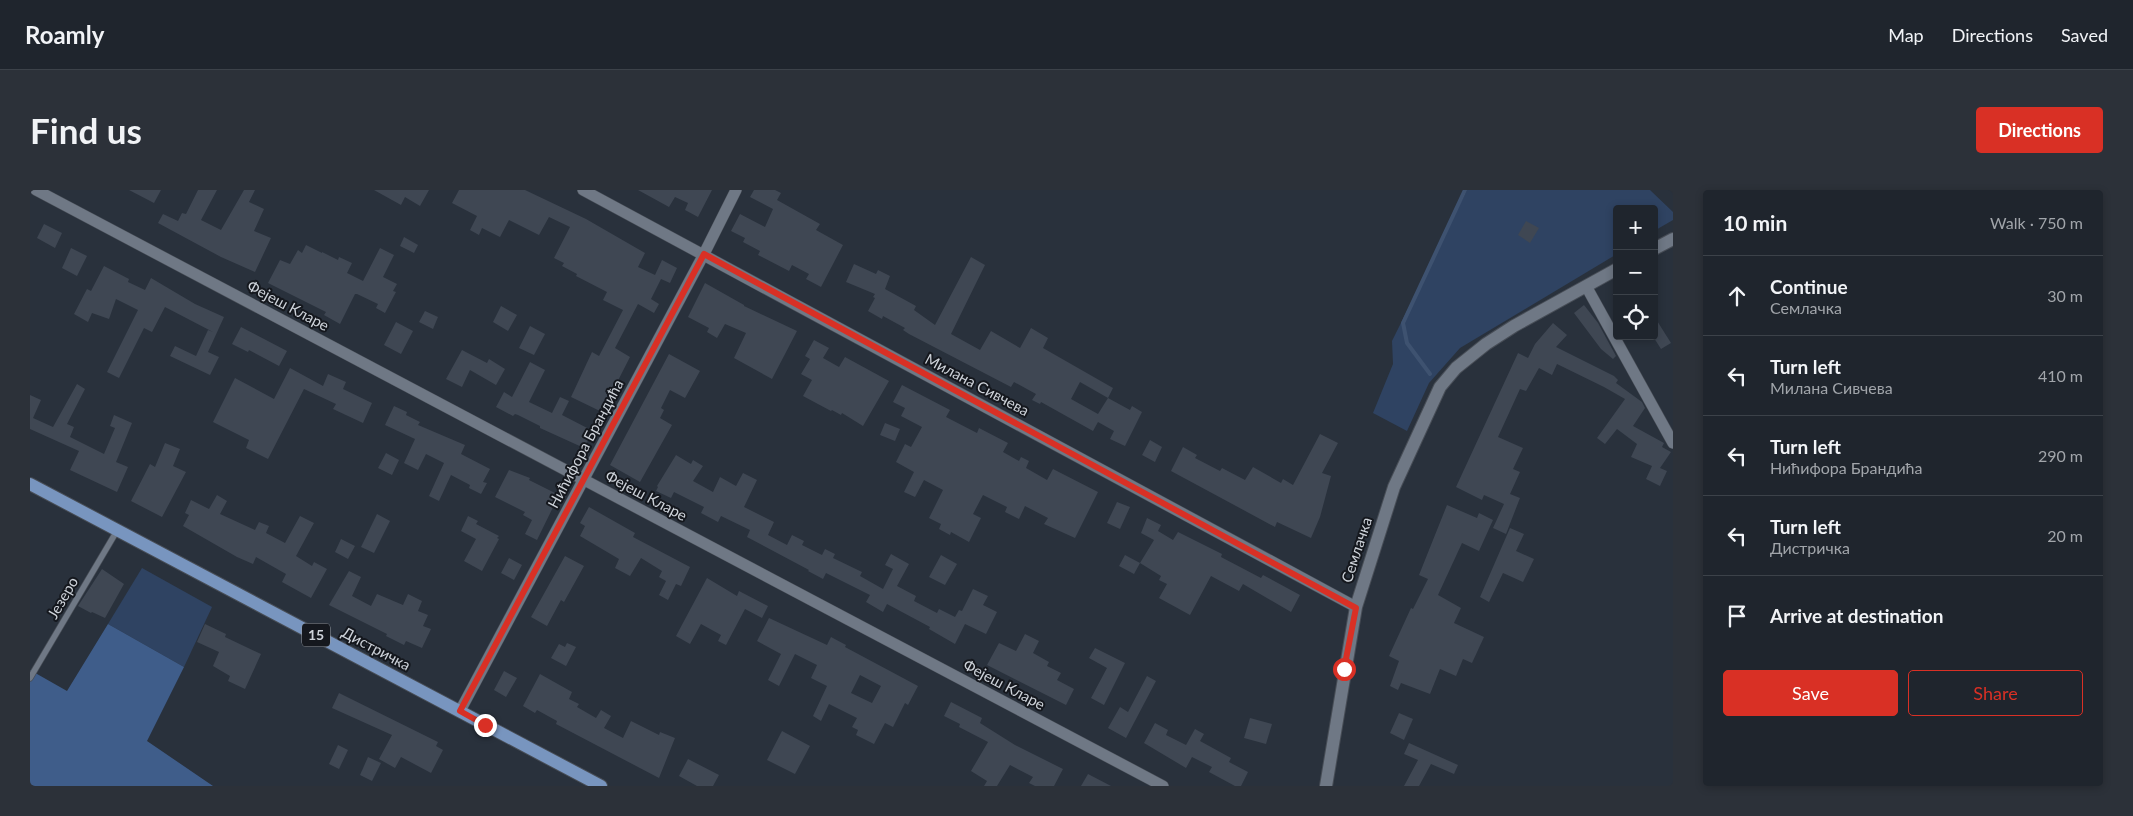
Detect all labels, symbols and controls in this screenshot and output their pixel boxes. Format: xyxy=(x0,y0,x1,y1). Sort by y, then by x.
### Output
text: Roamly xyxy=(25,20,104,49)
text: Map xyxy=(1888,24,1924,46)
text: Directions xyxy=(1952,24,2033,46)
text: Saved xyxy=(2061,24,2108,46)
button: Directions xyxy=(1976,107,2103,153)
text: Find us xyxy=(30,109,142,151)
map controls xyxy=(1613,205,1658,340)
button: + xyxy=(1613,205,1658,250)
text: 10 min xyxy=(1723,210,1787,235)
text: Walk · 750 m xyxy=(1990,213,2083,232)
button: − xyxy=(1613,250,1658,295)
text: Continue xyxy=(1770,275,1848,298)
street label: Фејеш Кларе xyxy=(245,276,332,334)
icon: ahead xyxy=(1723,282,1751,310)
text: 30 m xyxy=(2047,286,2083,305)
button: locate xyxy=(1613,295,1658,340)
text: Семлачка xyxy=(1770,298,1842,317)
street label: Милана Сивчева xyxy=(922,349,1032,419)
text: Turn left xyxy=(1770,355,1841,378)
icon: left xyxy=(1723,362,1751,390)
text: 410 m xyxy=(2038,366,2083,385)
street label: Нићифора Брандића xyxy=(544,376,627,511)
text: Милана Сивчева xyxy=(1770,378,1893,397)
text: Turn left xyxy=(1770,435,1841,458)
icon: left xyxy=(1723,442,1751,470)
text: 290 m xyxy=(2038,446,2083,465)
text: Нићифора Брандића xyxy=(1770,458,1922,477)
street label: Фејеш Кларе xyxy=(603,466,690,524)
street label: Семлачка xyxy=(1337,515,1375,585)
text: Turn left xyxy=(1770,515,1841,538)
icon: left xyxy=(1723,522,1751,550)
text: 20 m xyxy=(2047,526,2083,545)
text: Дистричка xyxy=(1770,538,1850,557)
street label: Језеро xyxy=(43,573,81,622)
icon: arrive xyxy=(1723,602,1751,630)
text: Arrive at destination xyxy=(1770,604,1943,627)
street label: Дистричка xyxy=(339,623,414,674)
road number: 15 xyxy=(302,624,330,646)
street label: Фејеш Кларе xyxy=(961,655,1048,713)
route start xyxy=(1333,658,1356,681)
button: Save xyxy=(1723,670,1898,716)
button: Share xyxy=(1908,670,2083,716)
route end xyxy=(474,714,497,737)

